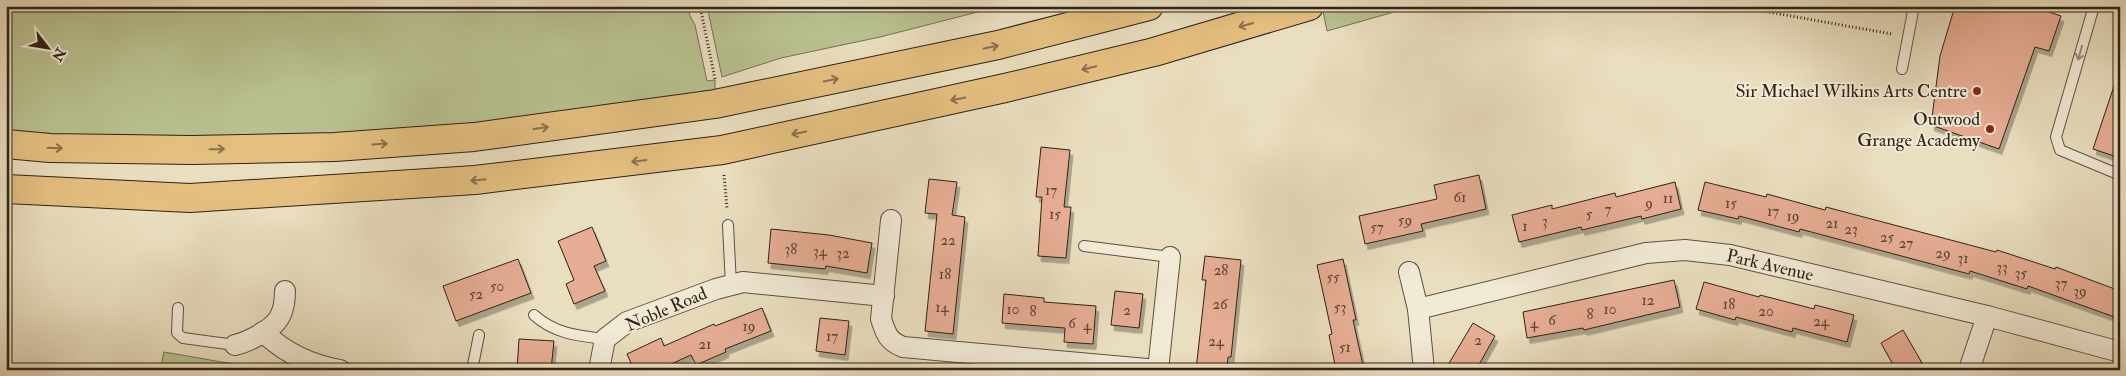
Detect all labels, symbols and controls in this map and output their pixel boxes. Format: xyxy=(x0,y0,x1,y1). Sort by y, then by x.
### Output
one-way arrow xyxy=(1238,20,1254,30)
north arrow xyxy=(22,22,72,72)
one-way arrow xyxy=(982,41,998,51)
text: N xyxy=(48,44,70,65)
one-way arrow xyxy=(2075,45,2085,61)
one-way arrow xyxy=(1081,64,1097,73)
one-way arrow xyxy=(823,74,839,84)
place label: Sir Michael Wilkins Arts Centre xyxy=(1735,80,1967,103)
marker: Sir Michael Wilkins Arts Centre xyxy=(1971,85,1983,97)
one-way arrow xyxy=(950,94,966,104)
place label: Outwood Grange Academy xyxy=(1857,108,1981,152)
one-way arrow xyxy=(533,122,549,132)
marker: Outwood Grange Academy xyxy=(1984,123,1996,135)
one-way arrow xyxy=(791,129,807,138)
one-way arrow xyxy=(371,139,387,148)
one-way arrow xyxy=(46,143,63,153)
one-way arrow xyxy=(209,145,225,154)
one-way arrow xyxy=(631,156,647,166)
one-way arrow xyxy=(470,175,486,185)
house number: 17 xyxy=(1045,181,1057,200)
house number: 61 xyxy=(1454,188,1466,207)
house number: 11 xyxy=(1663,189,1673,208)
house number: 9 xyxy=(1644,194,1653,213)
house number: 15 xyxy=(1725,194,1737,213)
house number: 7 xyxy=(1605,200,1612,219)
house number: 17 xyxy=(1767,202,1779,221)
house number: 15 xyxy=(1049,205,1061,224)
house number: 5 xyxy=(1586,205,1593,224)
house number: 19 xyxy=(1787,207,1799,226)
house number: 59 xyxy=(1398,211,1412,230)
house number: 3 xyxy=(1542,212,1548,231)
house number: 21 xyxy=(1826,214,1838,233)
house number: 1 xyxy=(1522,217,1528,236)
house number: 57 xyxy=(1370,218,1384,237)
house number: 23 xyxy=(1844,220,1858,239)
house number: 25 xyxy=(1880,228,1894,247)
house number: 22 xyxy=(940,231,956,250)
house number: 27 xyxy=(1899,234,1913,253)
house number: 38 xyxy=(785,240,797,259)
house number: 34 xyxy=(813,242,828,261)
house number: 32 xyxy=(836,244,850,263)
street label: Park Avenue xyxy=(1724,244,1816,287)
house number: 29 xyxy=(1935,244,1951,263)
house number: 31 xyxy=(1957,249,1969,268)
house number: 33 xyxy=(1996,258,2008,277)
house number: 28 xyxy=(1214,261,1228,280)
house number: 35 xyxy=(2015,264,2028,283)
house number: 18 xyxy=(939,265,951,284)
house number: 55 xyxy=(1326,268,1340,287)
house number: 37 xyxy=(2055,274,2067,293)
house number: 50 xyxy=(490,277,504,296)
street label: Noble Road xyxy=(622,282,711,337)
house number: 39 xyxy=(2073,282,2087,301)
house number: 52 xyxy=(469,285,483,304)
house number: 12 xyxy=(1642,291,1655,310)
house number: 26 xyxy=(1212,295,1229,314)
house number: 18 xyxy=(1723,295,1735,314)
house number: 14 xyxy=(935,298,950,317)
house number: 53 xyxy=(1334,298,1346,317)
house number: 10 xyxy=(1007,300,1019,319)
house number: 10 xyxy=(1604,300,1616,319)
house number: 2 xyxy=(1123,301,1131,320)
house number: 8 xyxy=(1029,302,1037,321)
house number: 20 xyxy=(1758,302,1774,321)
house number: 8 xyxy=(1586,305,1594,324)
house number: 6 xyxy=(1548,311,1557,330)
house number: 24 xyxy=(1813,312,1830,331)
house number: 6 xyxy=(1068,314,1077,333)
house number: 4 xyxy=(1530,314,1539,333)
house number: 4 xyxy=(1083,316,1092,335)
house number: 19 xyxy=(743,317,755,336)
house number: 17 xyxy=(826,327,838,346)
house number: 2 xyxy=(1474,331,1482,350)
house number: 24 xyxy=(1208,332,1225,351)
house number: 21 xyxy=(699,335,711,354)
house number: 51 xyxy=(1339,338,1351,357)

